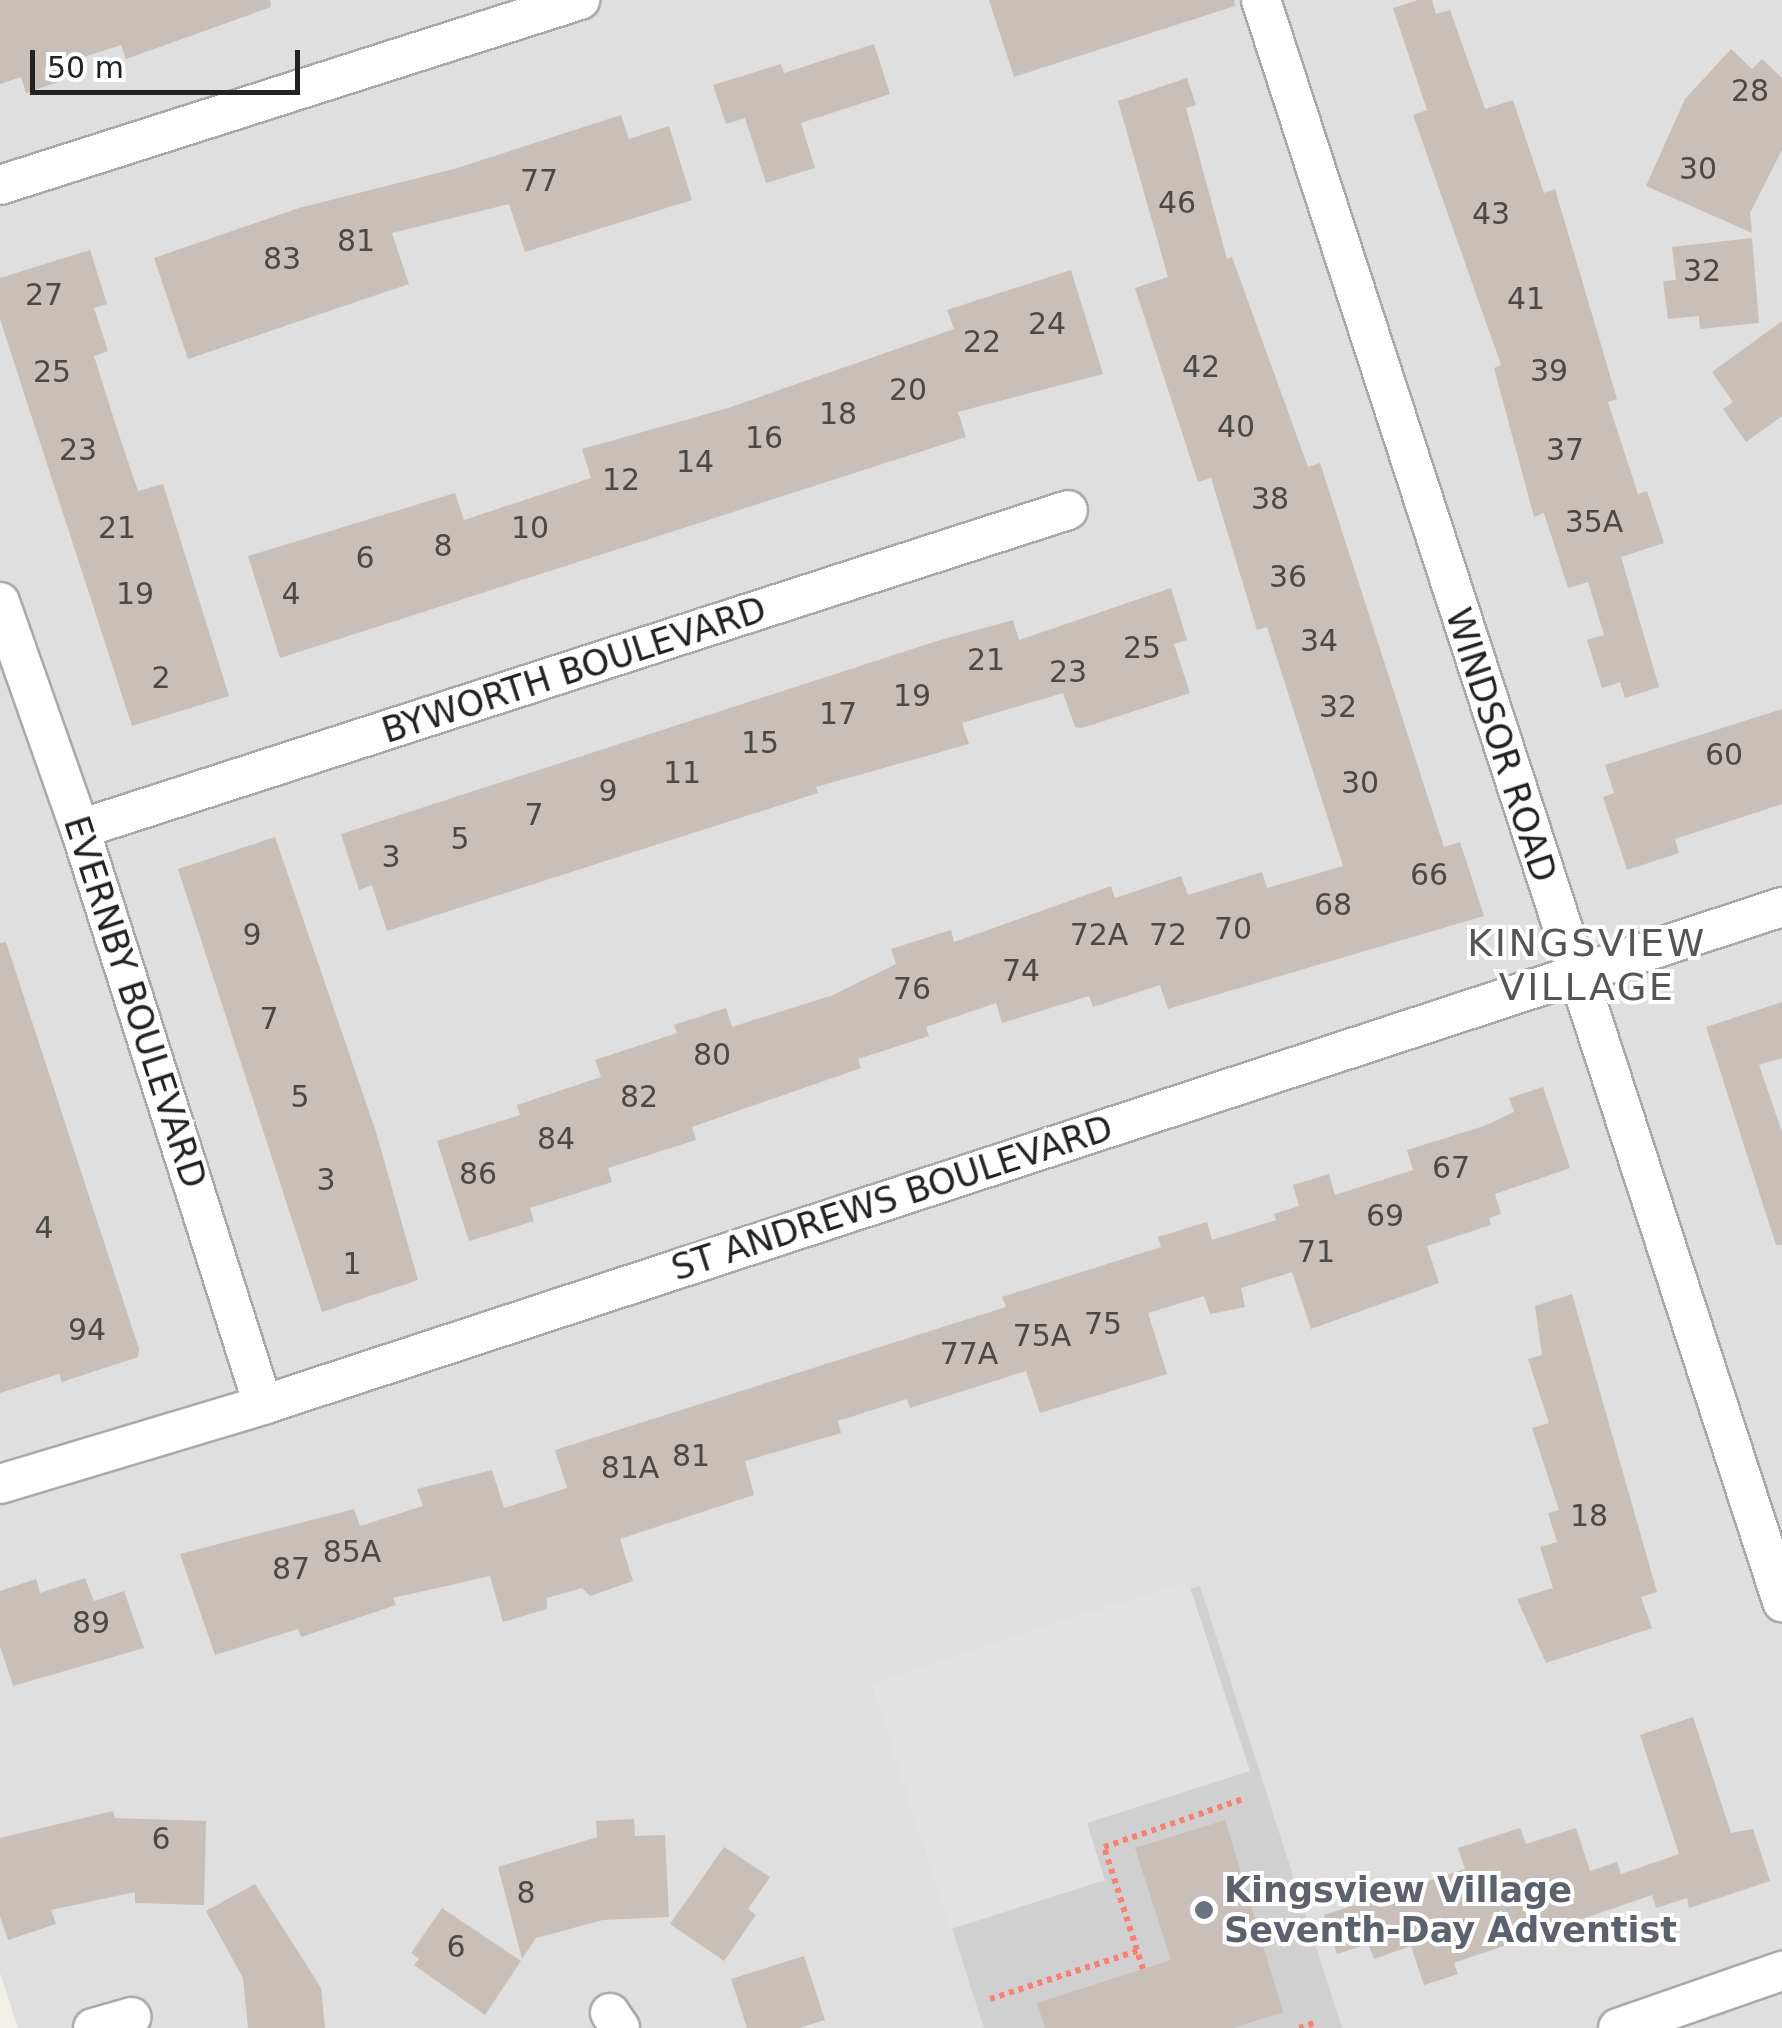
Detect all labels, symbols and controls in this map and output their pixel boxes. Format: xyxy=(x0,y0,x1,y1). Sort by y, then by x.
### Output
scale bar xyxy=(35,30,305,92)
text: 50 m xyxy=(47,50,124,85)
house number: 28 xyxy=(1731,73,1769,109)
house number: 30 xyxy=(1679,151,1717,187)
house number: 77 xyxy=(520,163,558,199)
house number: 46 xyxy=(1158,185,1196,221)
house number: 43 xyxy=(1472,196,1510,232)
house number: 81 xyxy=(337,223,375,259)
house number: 83 xyxy=(263,241,301,277)
house number: 32 xyxy=(1683,253,1721,289)
house number: 27 xyxy=(25,277,63,313)
house number: 41 xyxy=(1507,281,1545,317)
house number: 24 xyxy=(1028,306,1066,342)
house number: 22 xyxy=(963,324,1001,360)
house number: 42 xyxy=(1182,349,1220,385)
house number: 39 xyxy=(1530,353,1568,389)
house number: 25 xyxy=(33,354,71,390)
house number: 20 xyxy=(889,372,927,408)
house number: 18 xyxy=(819,396,857,432)
house number: 40 xyxy=(1217,409,1255,445)
house number: 16 xyxy=(745,420,783,456)
house number: 23 xyxy=(59,432,97,468)
house number: 37 xyxy=(1546,432,1584,468)
house number: 14 xyxy=(676,444,714,480)
house number: 12 xyxy=(602,462,640,498)
house number: 38 xyxy=(1251,481,1289,517)
house number: 35A xyxy=(1565,504,1623,540)
house number: 21 xyxy=(98,510,136,546)
house number: 10 xyxy=(511,510,549,546)
house number: 8 xyxy=(433,528,453,564)
house number: 6 xyxy=(355,540,375,576)
house number: 36 xyxy=(1269,559,1307,595)
house number: 19 xyxy=(116,576,154,612)
house number: 4 xyxy=(281,576,301,612)
street label: BYWORTH BOULEVARD xyxy=(377,588,771,752)
street label: WINDSOR ROAD xyxy=(1437,603,1565,887)
house number: 34 xyxy=(1300,623,1338,659)
house number: 25 xyxy=(1123,630,1161,666)
house number: 21 xyxy=(967,642,1005,678)
house number: 23 xyxy=(1049,654,1087,690)
house number: 2 xyxy=(151,660,171,696)
house number: 19 xyxy=(893,678,931,714)
house number: 32 xyxy=(1319,689,1357,725)
house number: 17 xyxy=(819,696,857,732)
house number: 15 xyxy=(741,725,779,761)
house number: 60 xyxy=(1705,737,1743,773)
house number: 11 xyxy=(663,755,701,791)
house number: 30 xyxy=(1341,765,1379,801)
house number: 9 xyxy=(598,773,618,809)
house number: 7 xyxy=(524,797,544,833)
street label: EVERNBY BOULEVARD xyxy=(55,811,215,1193)
house number: 5 xyxy=(450,821,470,857)
house number: 3 xyxy=(381,839,401,875)
house number: 66 xyxy=(1410,857,1448,893)
house number: 68 xyxy=(1314,887,1352,923)
house number: 70 xyxy=(1214,911,1252,947)
house number: 9 xyxy=(242,917,262,953)
house number: 72A xyxy=(1070,917,1128,953)
house number: 72 xyxy=(1149,917,1187,953)
district label: KINGSVIEW VILLAGE xyxy=(1467,921,1707,1011)
house number: 74 xyxy=(1002,953,1040,989)
house number: 76 xyxy=(893,971,931,1007)
house number: 7 xyxy=(259,1001,279,1037)
house number: 80 xyxy=(693,1037,731,1073)
house number: 5 xyxy=(290,1079,310,1115)
house number: 82 xyxy=(620,1079,658,1115)
street label: ST ANDREWS BOULEVARD xyxy=(666,1107,1118,1289)
house number: 84 xyxy=(537,1121,575,1157)
house number: 67 xyxy=(1432,1150,1470,1186)
house number: 86 xyxy=(459,1156,497,1192)
house number: 3 xyxy=(316,1162,336,1198)
house number: 69 xyxy=(1366,1198,1404,1234)
house number: 4 xyxy=(34,1210,54,1246)
house number: 71 xyxy=(1297,1234,1335,1270)
house number: 1 xyxy=(342,1246,362,1282)
house number: 75 xyxy=(1084,1306,1122,1342)
house number: 94 xyxy=(68,1312,106,1348)
house number: 75A xyxy=(1013,1318,1071,1354)
house number: 77A xyxy=(940,1336,998,1372)
house number: 81 xyxy=(672,1438,710,1474)
house number: 81A xyxy=(601,1450,659,1486)
house number: 18 xyxy=(1570,1498,1608,1534)
house number: 85A xyxy=(323,1534,381,1570)
house number: 87 xyxy=(272,1551,310,1587)
house number: 89 xyxy=(72,1605,110,1641)
house number: 6 xyxy=(151,1821,171,1857)
place label: Kingsview Village Seventh-Day Adventist xyxy=(1224,1869,1677,1951)
house number: 8 xyxy=(516,1875,536,1911)
marker: Kingsview Village Seventh-Day Adventist xyxy=(1193,1899,1215,1921)
house number: 6 xyxy=(446,1929,466,1965)

